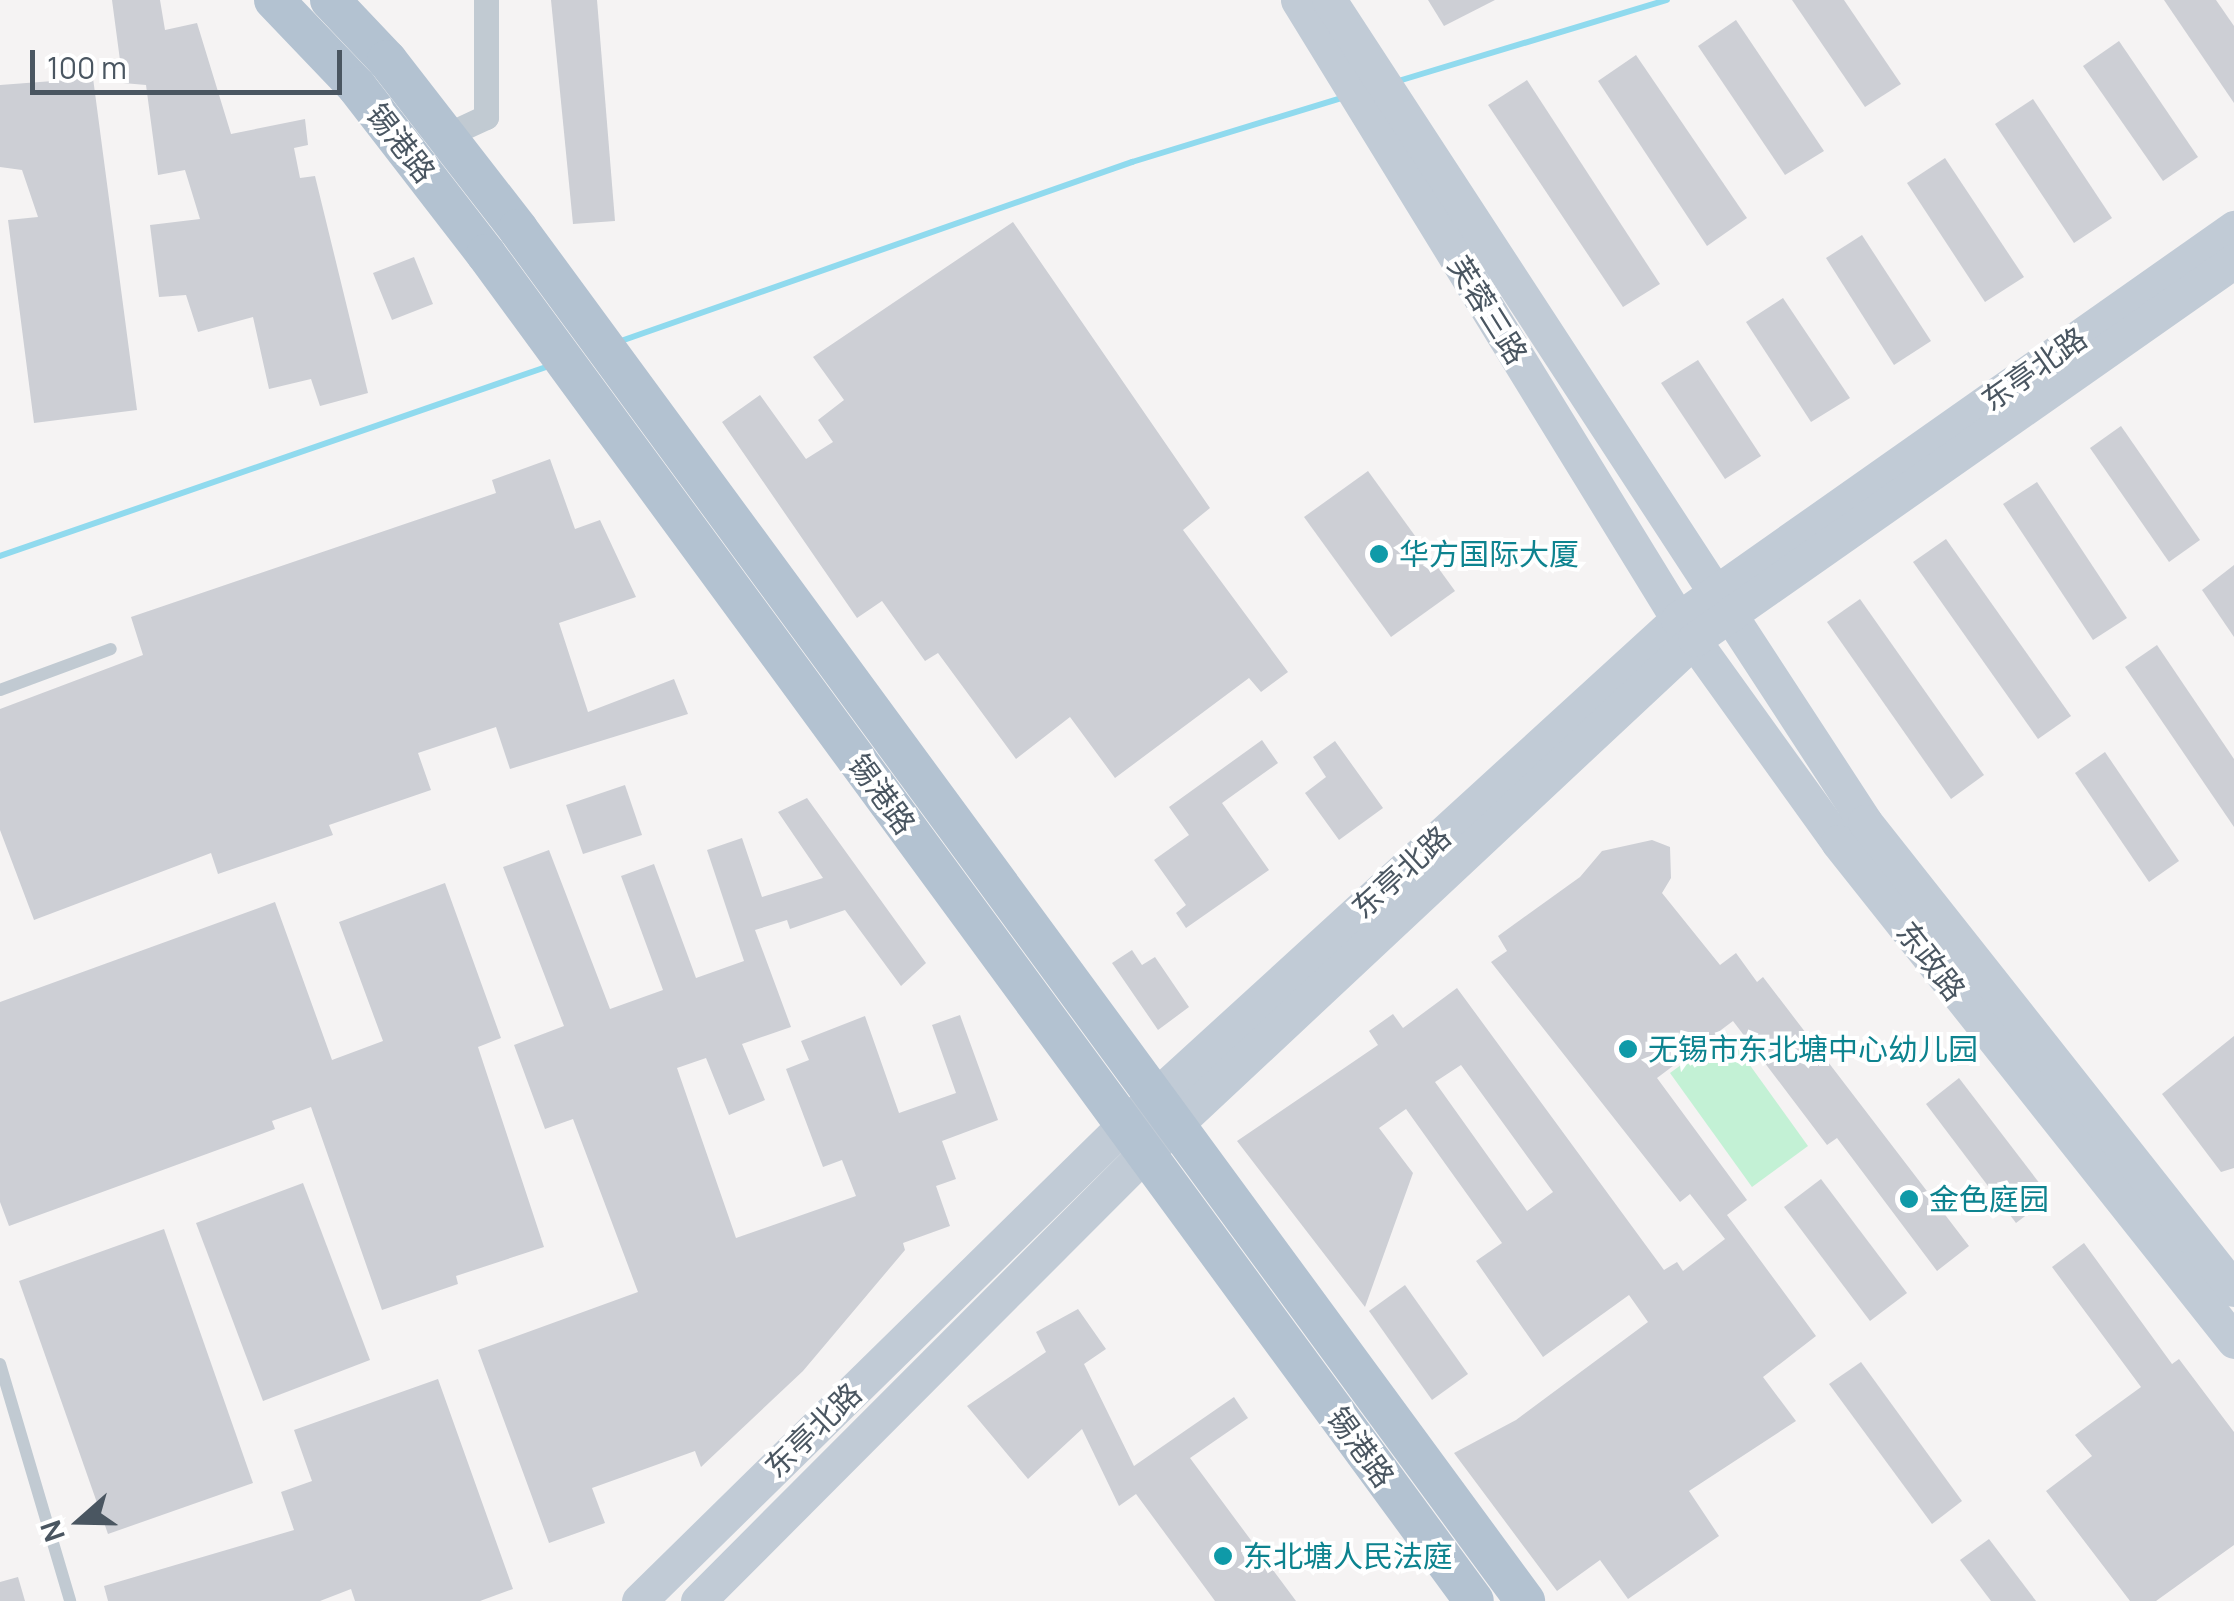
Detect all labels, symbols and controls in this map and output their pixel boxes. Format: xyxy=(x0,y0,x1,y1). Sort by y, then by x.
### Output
scale bar xyxy=(35,30,348,92)
text: 100 m xyxy=(47,47,127,88)
street label: 锡港路 xyxy=(359,96,443,190)
street label: 芙蓉三路 xyxy=(1441,250,1535,370)
street label: 东亭北路 xyxy=(1975,320,2093,418)
place label: 华方国际大厦 xyxy=(1399,536,1579,572)
marker: 华方国际大厦 xyxy=(1368,543,1390,565)
street label: 锡港路 xyxy=(841,747,923,841)
street label: 东亭北路 xyxy=(1344,818,1458,926)
street label: 东政路 xyxy=(1889,914,1973,1008)
place label: 无锡市东北塘中心幼儿园 xyxy=(1648,1031,1978,1067)
marker: 无锡市东北塘中心幼儿园 xyxy=(1617,1038,1639,1060)
place label: 金色庭园 xyxy=(1929,1181,2049,1217)
marker: 金色庭园 xyxy=(1898,1188,1920,1210)
street label: 东亭北路 xyxy=(757,1375,869,1485)
street label: 锡港路 xyxy=(1320,1400,1402,1494)
north arrow xyxy=(30,1471,130,1571)
text: N xyxy=(31,1515,73,1547)
place label: 东北塘人民法庭 xyxy=(1243,1538,1453,1574)
marker: 东北塘人民法庭 xyxy=(1212,1545,1234,1567)

